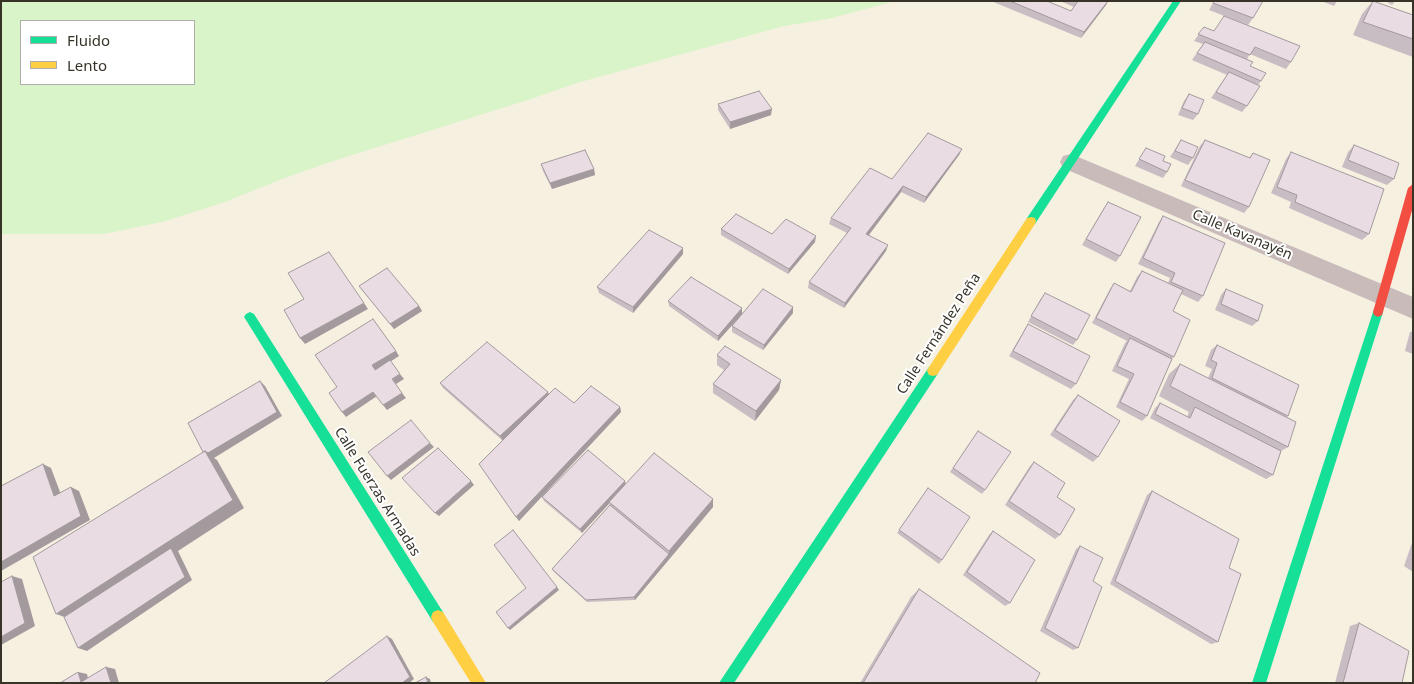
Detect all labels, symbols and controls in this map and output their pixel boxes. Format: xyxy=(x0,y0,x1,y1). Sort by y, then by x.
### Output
legend xyxy=(20,20,195,85)
text: Fluido xyxy=(67,30,110,50)
text: Lento xyxy=(67,55,107,75)
street label: Calle Kavanayén xyxy=(1189,206,1295,264)
street label: Calle Fernández Peña xyxy=(894,270,984,398)
street label: Calle Fuerzas Armadas xyxy=(330,425,424,559)

